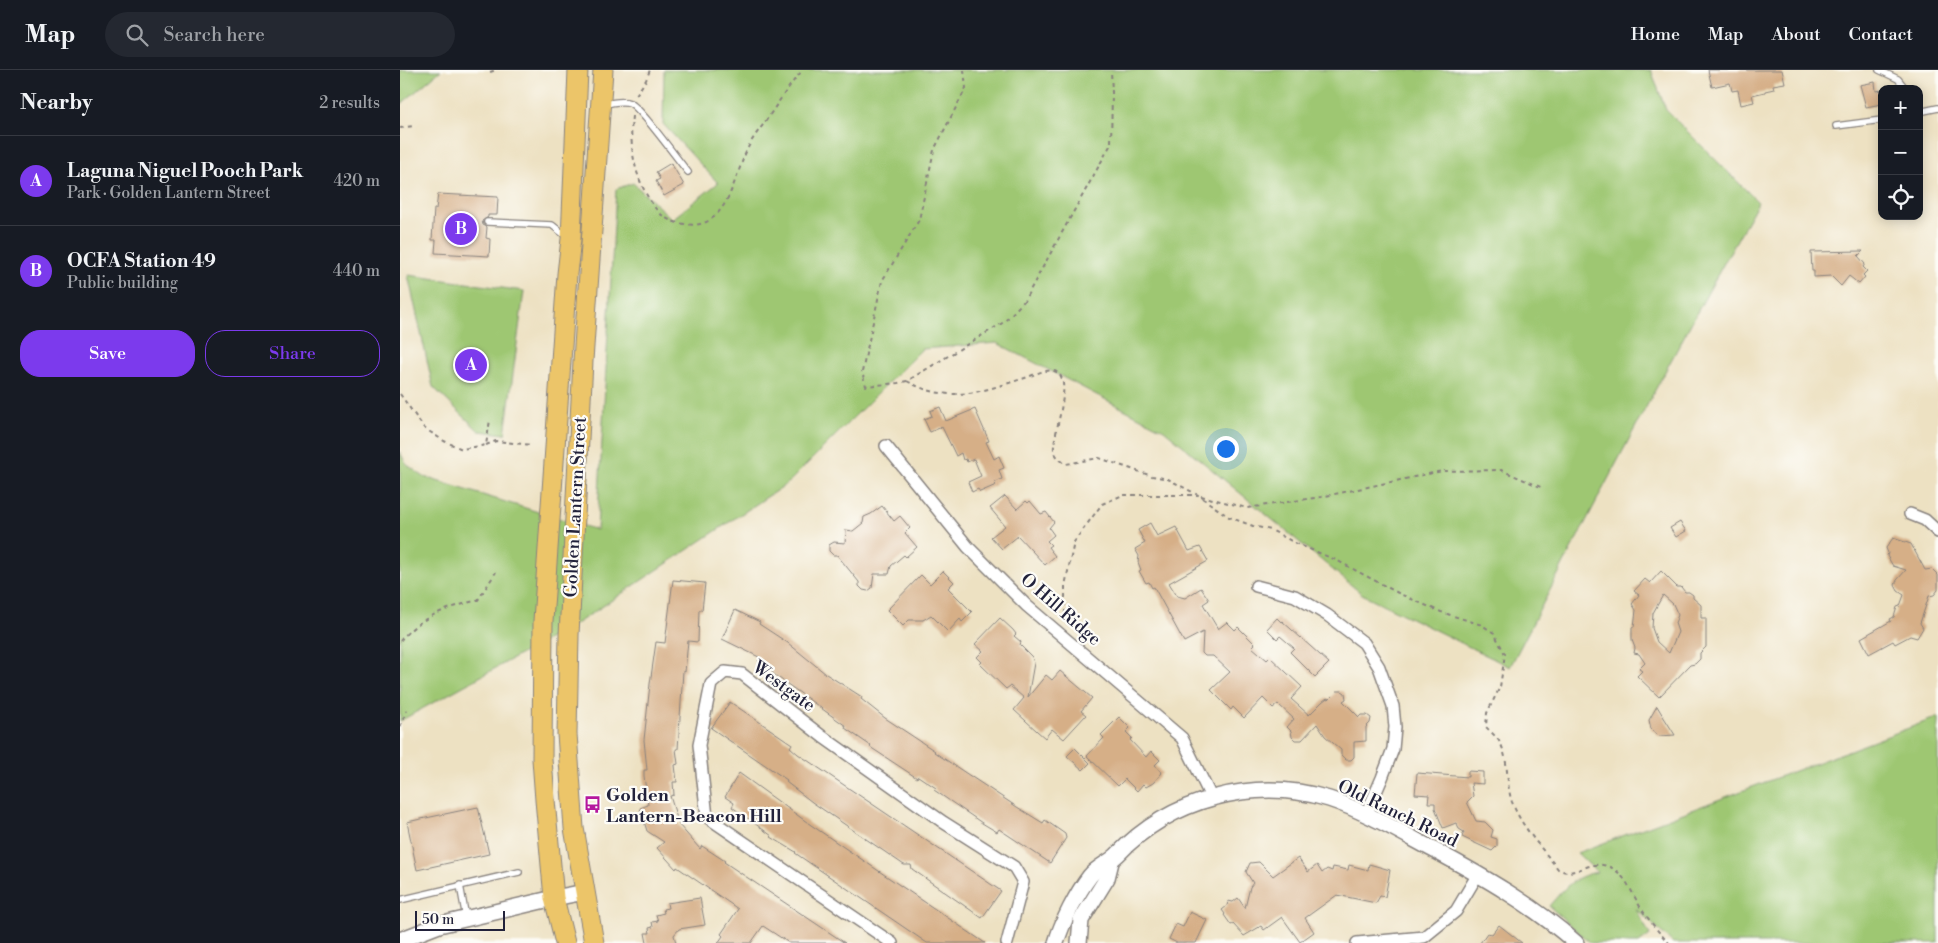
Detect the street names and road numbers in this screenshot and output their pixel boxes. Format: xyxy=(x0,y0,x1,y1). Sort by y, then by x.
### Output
street label: Golden Lantern Street xyxy=(559,415,592,598)
street label: O Hill Ridge xyxy=(1016,568,1106,651)
street label: Westgate xyxy=(747,655,820,717)
street label: Old Ranch Road xyxy=(1334,774,1462,853)

